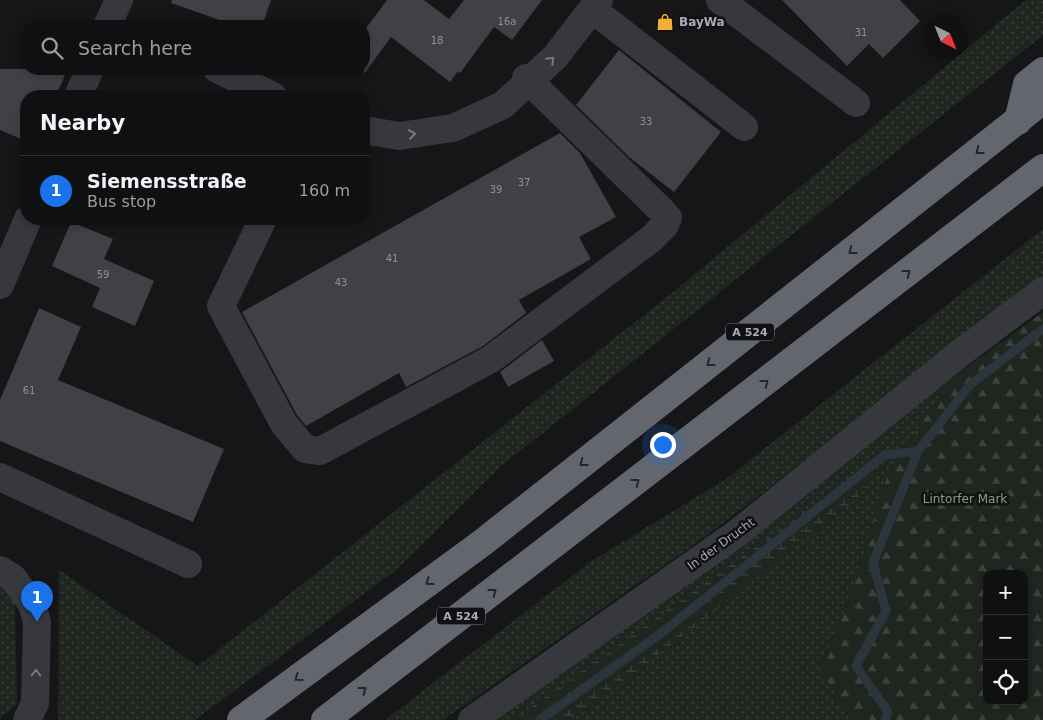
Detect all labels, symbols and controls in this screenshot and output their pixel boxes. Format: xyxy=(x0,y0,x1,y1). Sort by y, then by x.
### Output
shop icon: BayWa xyxy=(655,12,675,32)
place label: BayWa xyxy=(679,15,725,29)
north arrow xyxy=(923,15,968,60)
house number: 16a xyxy=(498,16,516,27)
search box xyxy=(20,20,370,75)
house number: 31 xyxy=(855,27,867,38)
icon: search xyxy=(38,34,66,62)
house number: 18 xyxy=(431,35,443,46)
text: Search here xyxy=(78,37,192,59)
one-way arrow xyxy=(545,57,554,66)
text: Nearby xyxy=(40,111,125,135)
house number: 33 xyxy=(640,116,652,127)
one-way arrow xyxy=(408,129,416,140)
one-way arrow xyxy=(976,145,985,153)
text: Siemensstraße xyxy=(87,170,247,192)
house number: 37 xyxy=(518,177,530,188)
text: 1 xyxy=(50,181,62,200)
text: 160 m xyxy=(299,181,350,200)
house number: 39 xyxy=(490,184,502,195)
text: Bus stop xyxy=(87,192,156,211)
one-way arrow xyxy=(849,246,858,254)
house number: 41 xyxy=(386,253,398,264)
house number: 59 xyxy=(97,269,109,280)
one-way arrow xyxy=(902,270,911,279)
house number: 43 xyxy=(335,277,347,288)
road number: A 524 xyxy=(726,324,774,341)
one-way arrow xyxy=(707,357,716,365)
one-way arrow xyxy=(759,381,768,389)
house number: 61 xyxy=(23,385,35,396)
your location xyxy=(650,432,676,458)
one-way arrow xyxy=(579,458,588,467)
one-way arrow xyxy=(630,480,639,488)
park label: Lintorfer Mark xyxy=(923,492,1007,506)
street label: In der Drucht xyxy=(685,515,757,573)
map controls xyxy=(983,570,1028,705)
button: + xyxy=(983,570,1028,615)
one-way arrow xyxy=(425,576,435,585)
pin: 1 xyxy=(21,581,53,622)
one-way arrow xyxy=(487,589,497,598)
road number: A 524 xyxy=(437,608,485,624)
button: − xyxy=(983,615,1028,660)
button: locate xyxy=(983,660,1028,705)
one-way arrow xyxy=(31,669,41,677)
one-way arrow xyxy=(294,672,304,681)
one-way arrow xyxy=(357,688,366,696)

